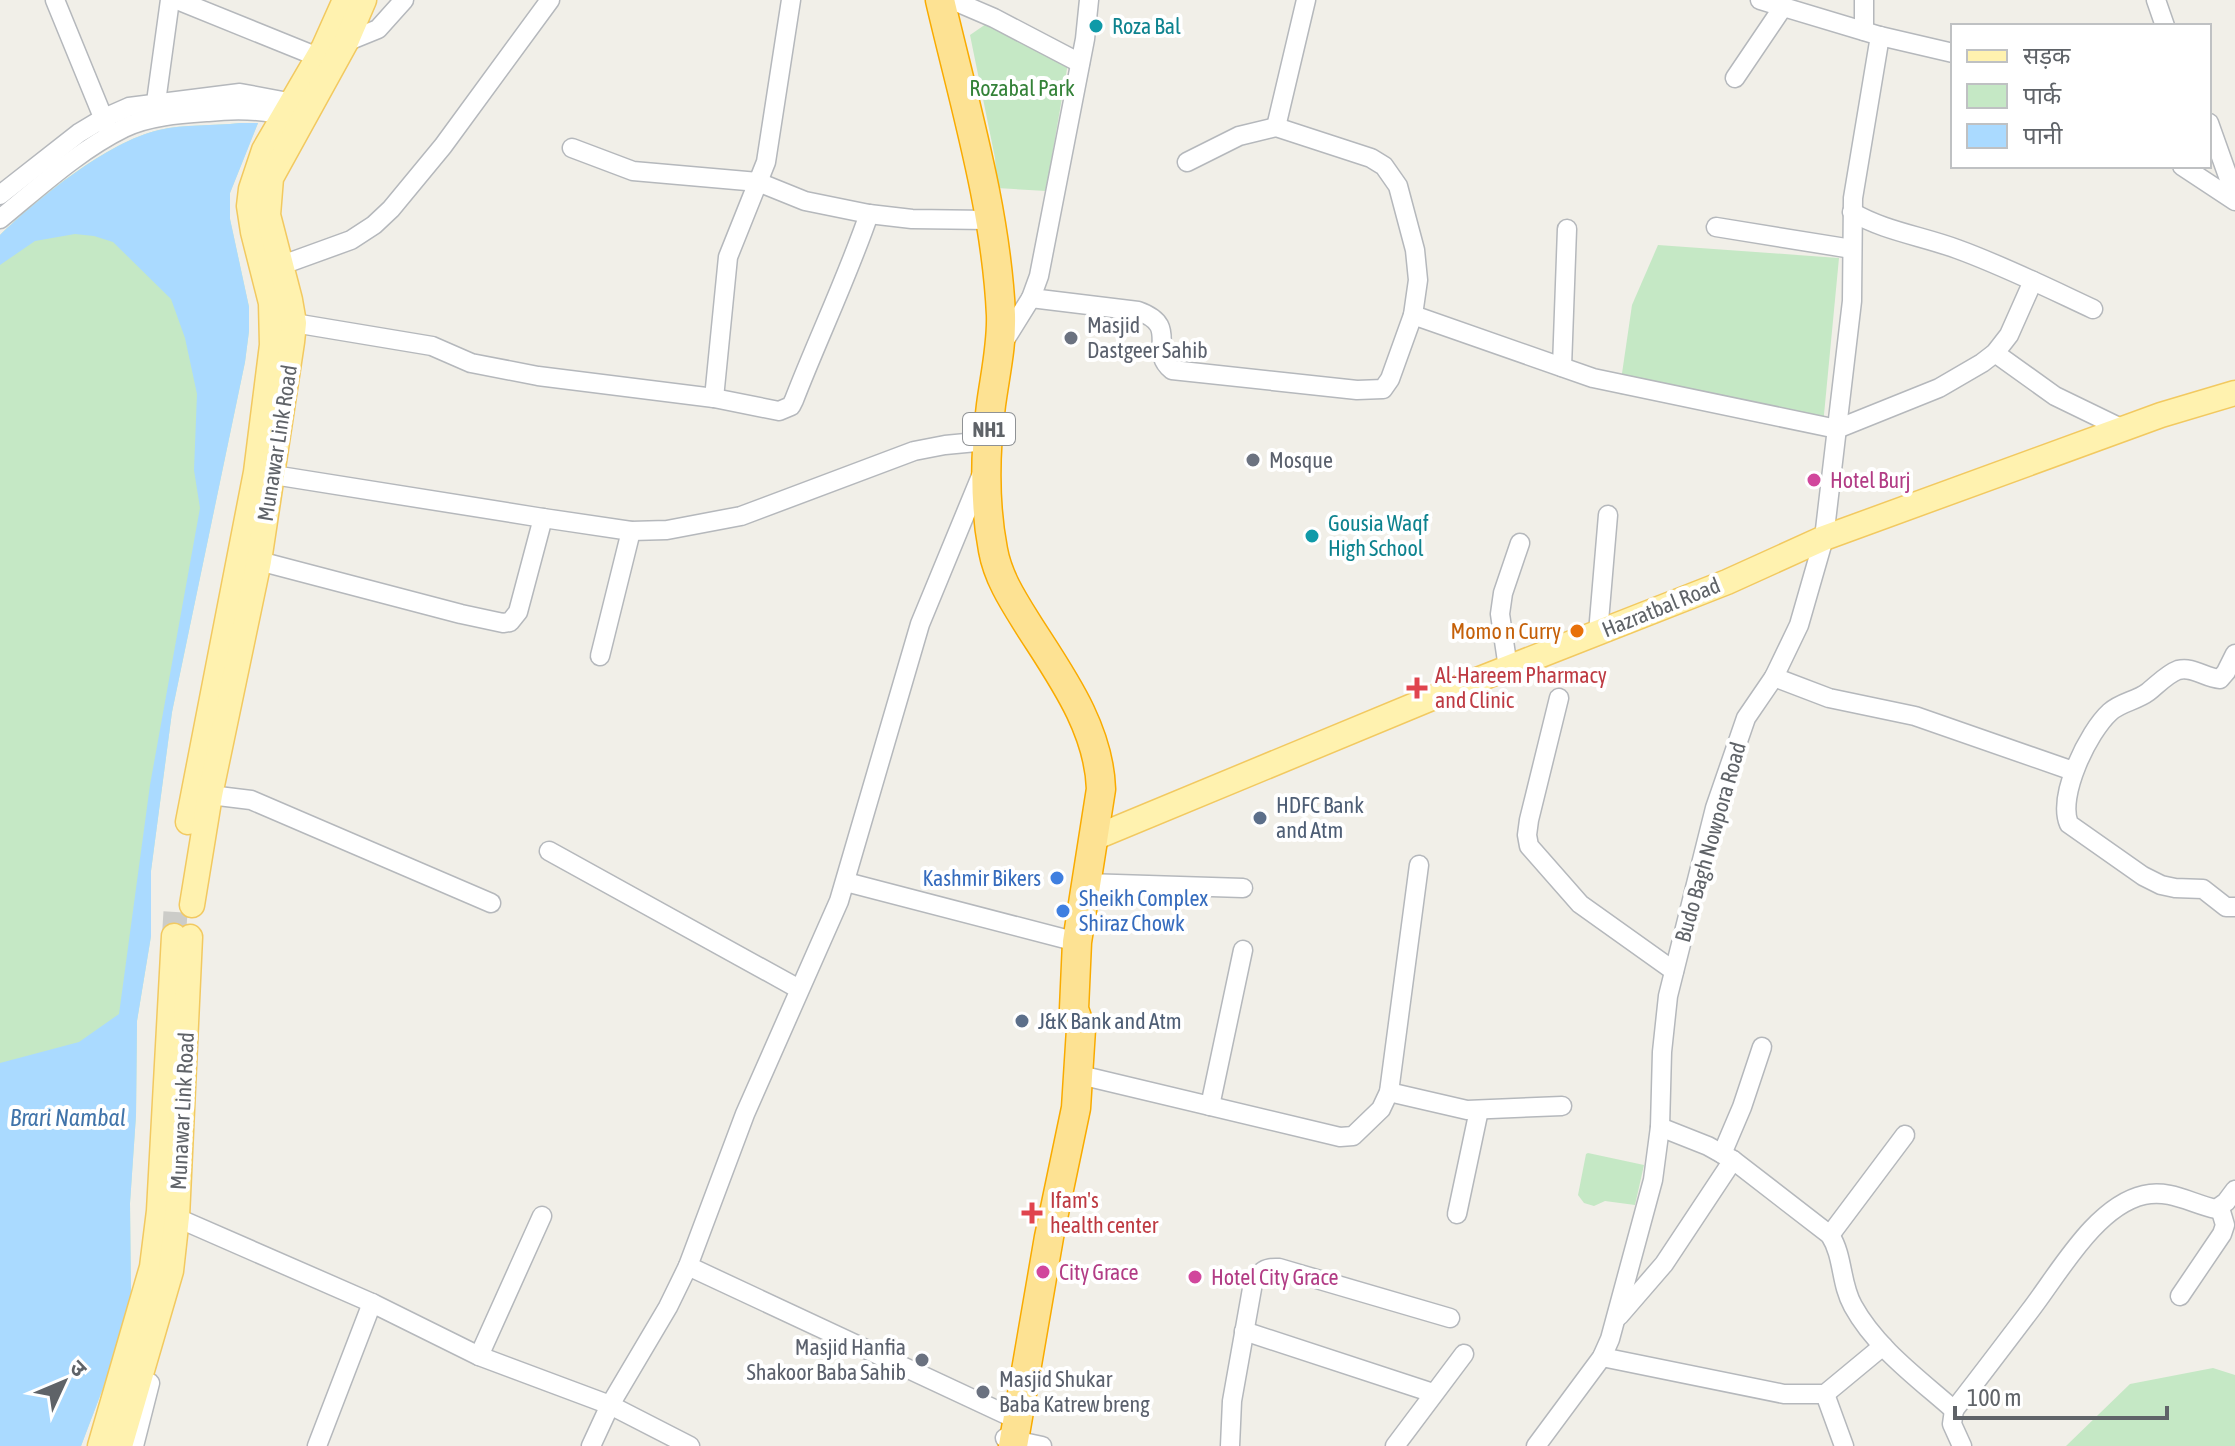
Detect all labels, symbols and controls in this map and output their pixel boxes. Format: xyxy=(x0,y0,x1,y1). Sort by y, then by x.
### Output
place label: Roza Bal xyxy=(1112,13,1181,39)
marker: Roza Bal xyxy=(1087,17,1105,35)
legend xyxy=(1951,24,2211,168)
text: सड़क xyxy=(2023,42,2071,69)
park label: Rozabal Park xyxy=(969,75,1075,101)
text: पार्क xyxy=(2023,82,2062,109)
text: पानी xyxy=(2023,122,2063,149)
place label: Masjid Dastgeer Sahib xyxy=(1087,312,1208,363)
marker: Masjid Dastgeer Sahib xyxy=(1062,329,1080,347)
street label: Munawar Link Road xyxy=(252,363,302,523)
road number: NH1 xyxy=(963,413,1015,445)
place label: Mosque xyxy=(1269,447,1333,473)
marker: Mosque xyxy=(1244,451,1262,469)
place label: Hotel Burj xyxy=(1830,467,1911,493)
marker: Hotel Burj xyxy=(1805,471,1823,489)
place label: Gousia Waqf High School xyxy=(1328,510,1429,561)
marker: Gousia Waqf High School xyxy=(1303,527,1321,545)
street label: Hazratbal Road xyxy=(1598,572,1724,642)
place label: Momo n Curry xyxy=(1450,618,1561,644)
marker: Momo n Curry xyxy=(1568,622,1586,640)
place label: Al-Hareem Pharmacy and Clinic xyxy=(1435,662,1607,713)
marker: Al-Hareem Pharmacy and Clinic xyxy=(1406,677,1428,699)
street label: Budo Bagh Nowpora Road xyxy=(1669,739,1751,945)
place label: HDFC Bank and Atm xyxy=(1276,792,1364,843)
marker: HDFC Bank and Atm xyxy=(1251,809,1269,827)
place label: Kashmir Bikers xyxy=(923,865,1041,891)
marker: Kashmir Bikers xyxy=(1048,869,1066,887)
place label: Sheikh Complex Shiraz Chowk xyxy=(1079,885,1208,936)
marker: Sheikh Complex Shiraz Chowk xyxy=(1054,902,1072,920)
place label: J&K Bank and Atm xyxy=(1038,1008,1182,1034)
marker: J&K Bank and Atm xyxy=(1013,1012,1031,1030)
street label: Munawar Link Road xyxy=(165,1031,199,1191)
water label: Brari Nambal xyxy=(10,1104,126,1131)
place label: Ifam's health center xyxy=(1050,1187,1159,1238)
marker: Ifam's health center xyxy=(1021,1202,1043,1224)
place label: City Grace xyxy=(1059,1259,1138,1285)
marker: City Grace xyxy=(1034,1263,1052,1281)
place label: Hotel City Grace xyxy=(1211,1264,1339,1290)
marker: Hotel City Grace xyxy=(1186,1268,1204,1286)
place label: Masjid Hanfia Shakoor Baba Sahib xyxy=(746,1334,906,1385)
north arrow xyxy=(24,1342,104,1422)
marker: Masjid Hanfia Shakoor Baba Sahib xyxy=(913,1351,931,1369)
text: उ xyxy=(65,1354,93,1383)
place label: Masjid Shukar Baba Katrew breng xyxy=(999,1366,1150,1417)
scale bar xyxy=(1955,1370,2167,1420)
marker: Masjid Shukar Baba Katrew breng xyxy=(974,1383,992,1401)
text: 100 m xyxy=(1967,1384,2021,1411)

